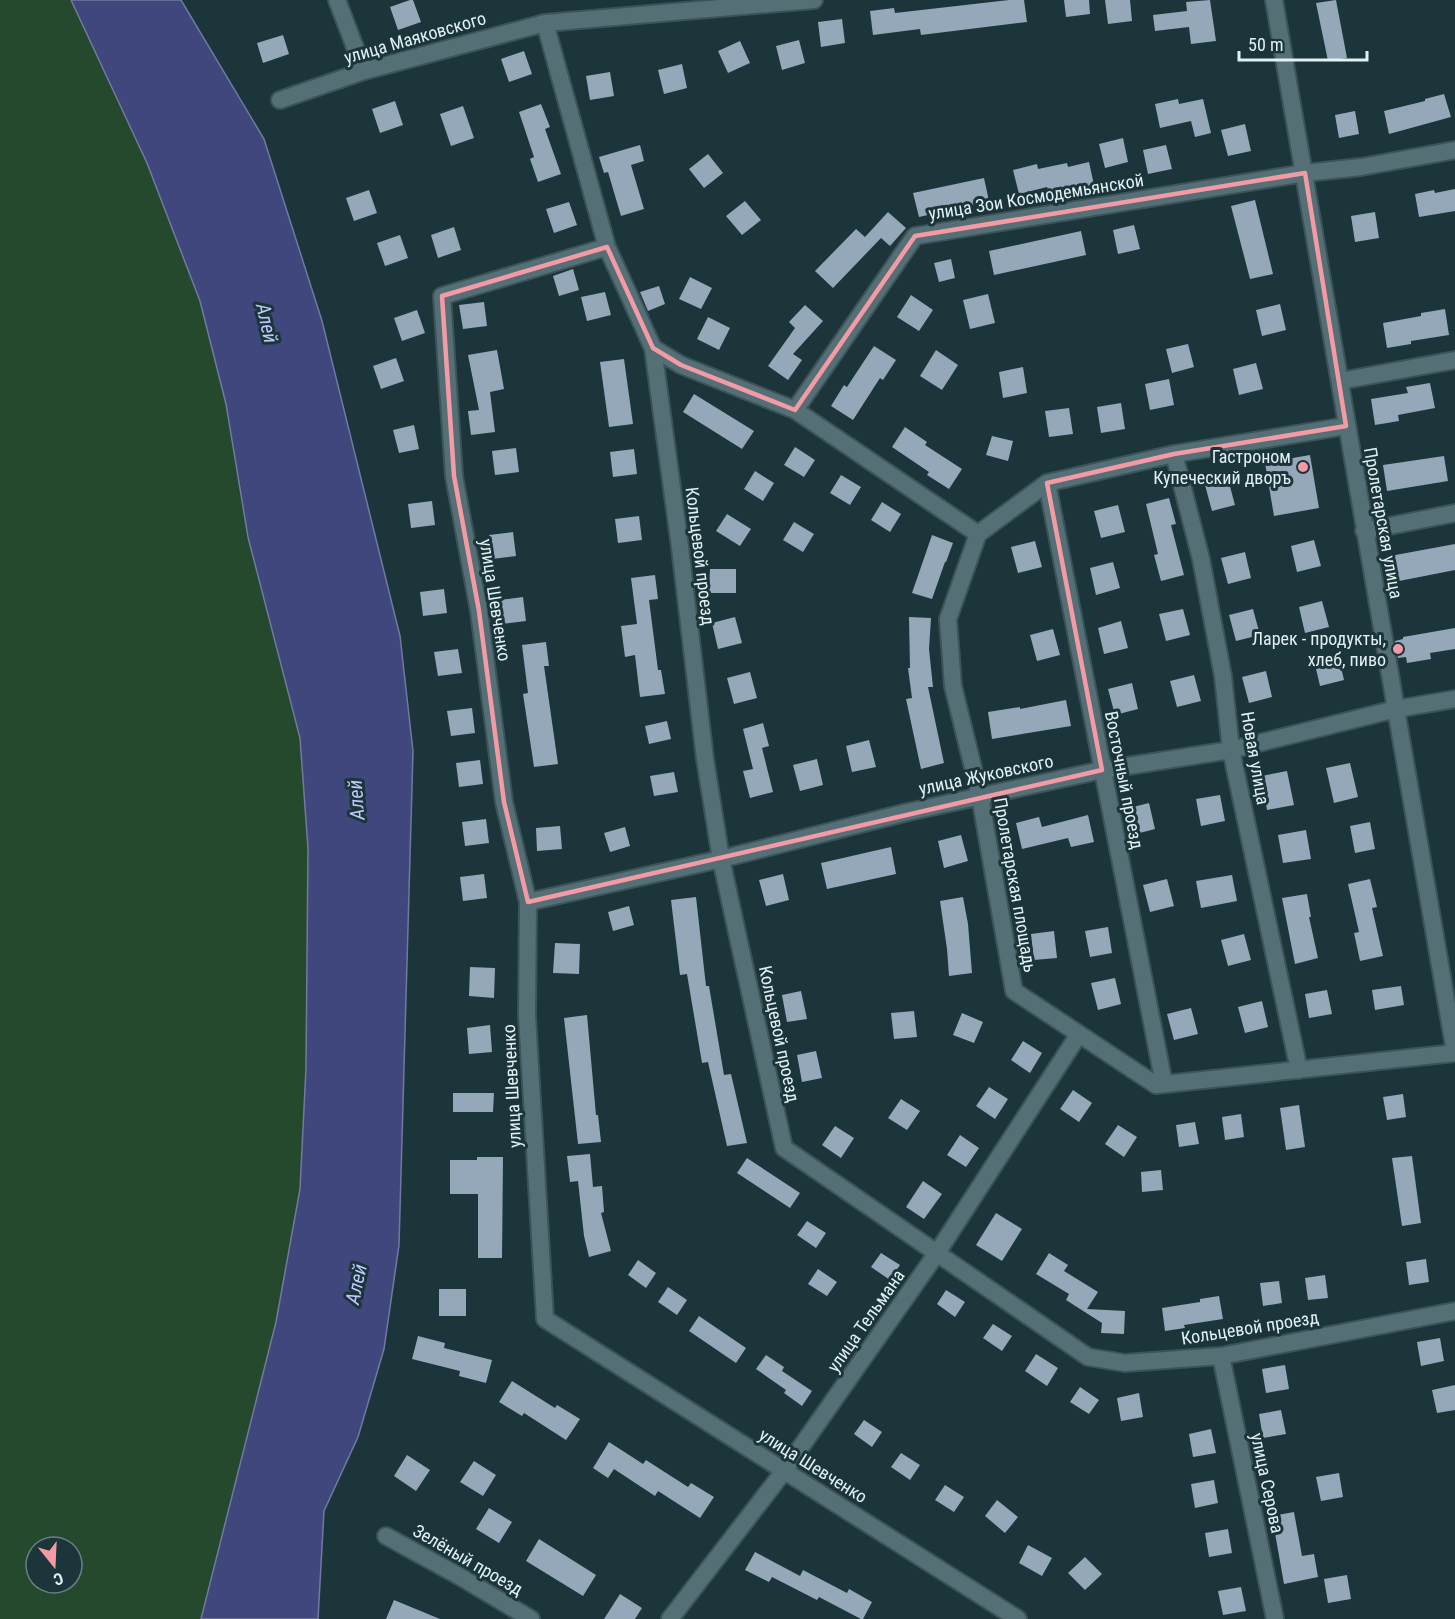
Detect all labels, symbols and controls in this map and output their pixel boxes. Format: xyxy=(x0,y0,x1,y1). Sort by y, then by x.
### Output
street label: улица Маяковского xyxy=(342,7,488,68)
scale bar xyxy=(1239,24,1366,62)
text: 50 m xyxy=(1248,34,1283,55)
street label: улица Зои Космодемьянской xyxy=(927,169,1145,224)
water label: Алей xyxy=(251,300,283,345)
place label: Гастроном Купеческий дворъ xyxy=(1153,446,1291,488)
street label: Пролетарская улица xyxy=(1360,446,1407,600)
marker: Гастроном Купеческий дворъ xyxy=(1296,460,1310,474)
street label: Кольцевой проезд xyxy=(682,486,719,627)
street label: улица Шевченко xyxy=(475,537,516,663)
place label: Ларек - продукты, хлеб, пиво xyxy=(1252,628,1386,670)
marker: Ларек - продукты, хлеб, пиво xyxy=(1391,642,1405,656)
street label: Восточный проезд xyxy=(1101,709,1148,851)
street label: Новая улица xyxy=(1237,710,1274,806)
street label: улица Жуковского xyxy=(917,750,1055,799)
water label: Алей xyxy=(343,779,369,822)
street label: Пролетарская площадь xyxy=(990,796,1041,974)
street label: Кольцевой проезд xyxy=(755,964,804,1104)
street label: улица Шевченко xyxy=(498,1024,525,1148)
water label: Алей xyxy=(340,1262,372,1307)
street label: улица Тельмана xyxy=(823,1266,909,1376)
street label: Кольцевой проезд xyxy=(1180,1306,1321,1349)
street label: улица Шевченко xyxy=(755,1424,871,1507)
street label: улица Серова xyxy=(1247,1431,1288,1535)
street label: Зелёный проезд xyxy=(410,1520,527,1600)
north arrow xyxy=(24,1535,84,1595)
text: С xyxy=(51,1568,66,1589)

